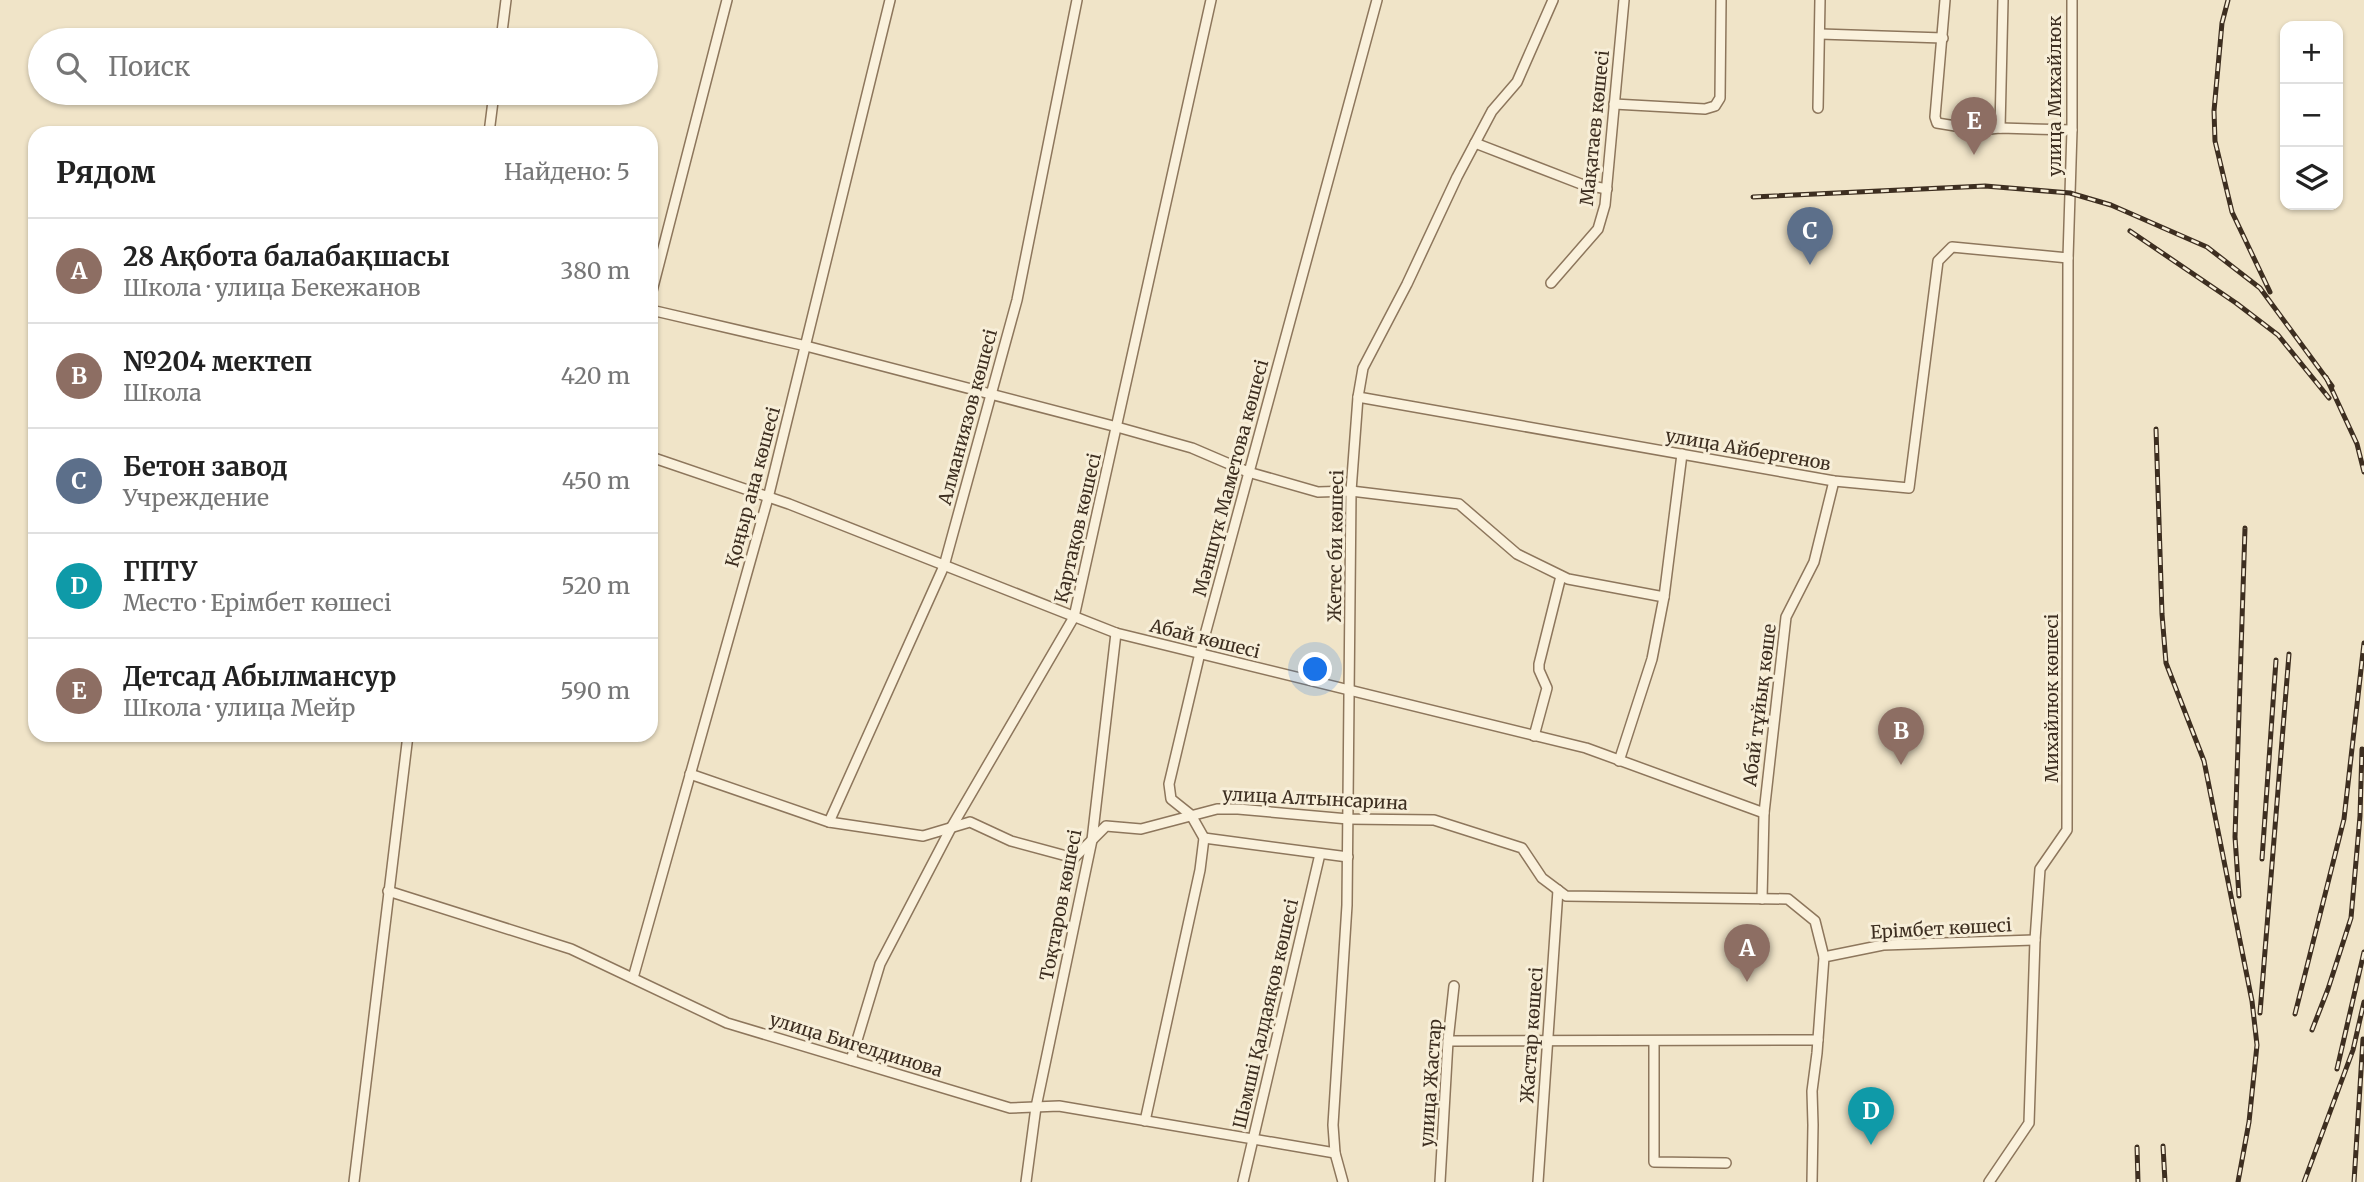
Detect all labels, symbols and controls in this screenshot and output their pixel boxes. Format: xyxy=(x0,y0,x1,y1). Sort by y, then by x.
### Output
street label: улица Михайлюк xyxy=(2043,15,2066,176)
map controls xyxy=(2280,21,2343,210)
button: + xyxy=(2280,21,2343,84)
search box xyxy=(28,28,658,105)
icon: search xyxy=(52,48,90,86)
street label: Мақатаев көшесі xyxy=(1575,49,1614,207)
text: Поиск xyxy=(108,50,190,83)
button: − xyxy=(2280,84,2343,147)
pin: E xyxy=(1951,97,1997,155)
button: layers xyxy=(2280,147,2343,210)
text: Рядом xyxy=(56,153,156,191)
text: Найдено: 5 xyxy=(504,157,630,186)
pin: C xyxy=(1787,207,1833,265)
text: 28 Ақбота балабақшасы xyxy=(123,240,450,273)
text: A xyxy=(71,256,87,285)
text: 380 m xyxy=(560,256,630,285)
text: Школа · улица Бекежанов xyxy=(123,273,421,302)
street label: Алманиязов көшесі xyxy=(933,326,1002,508)
text: №204 мектеп xyxy=(123,345,312,378)
street label: Мәншүк Маметова көшесі xyxy=(1188,357,1273,599)
text: B xyxy=(71,361,87,390)
text: 420 m xyxy=(561,361,630,390)
text: Школа xyxy=(123,378,202,407)
street label: Қоңыр ана көшесі xyxy=(720,404,785,570)
street label: улица Айбергенов xyxy=(1664,424,1833,475)
text: Бетон завод xyxy=(123,450,288,483)
street label: Қартақов көшесі xyxy=(1049,451,1106,605)
text: C xyxy=(71,466,87,495)
text: 450 m xyxy=(562,466,630,495)
street label: Жетес би көшесі xyxy=(1323,470,1348,622)
text: Учреждение xyxy=(123,483,269,512)
text: ГПТУ xyxy=(123,555,197,588)
text: D xyxy=(70,571,88,600)
text: 520 m xyxy=(561,571,630,600)
text: Место · Ерімбет көшесі xyxy=(123,588,391,617)
street label: Абай көшесі xyxy=(1147,613,1263,663)
street label: Михайлюк көшесі xyxy=(2040,613,2063,782)
street label: Абай тұйық көше xyxy=(1738,622,1781,788)
your location xyxy=(1298,652,1332,686)
text: Детсад Абылмансур xyxy=(123,660,396,693)
text: E xyxy=(71,676,87,705)
text: 590 m xyxy=(560,676,630,705)
text: Школа · улица Мейр xyxy=(123,693,355,722)
pin: B xyxy=(1878,707,1924,765)
street label: улица Алтынсарина xyxy=(1222,782,1409,815)
street label: Тоқтаров көшесі xyxy=(1035,827,1086,982)
street label: Шәмші Қалдаяқов көшесі xyxy=(1228,896,1303,1131)
street label: Ерімбет көшесі xyxy=(1870,913,2012,944)
pin: A xyxy=(1724,924,1770,982)
street label: Жастар көшесі xyxy=(1515,966,1548,1104)
street label: улица Бигелдинова xyxy=(767,1007,946,1082)
street label: улица Жастар xyxy=(1415,1018,1446,1148)
pin: D xyxy=(1848,1087,1894,1145)

